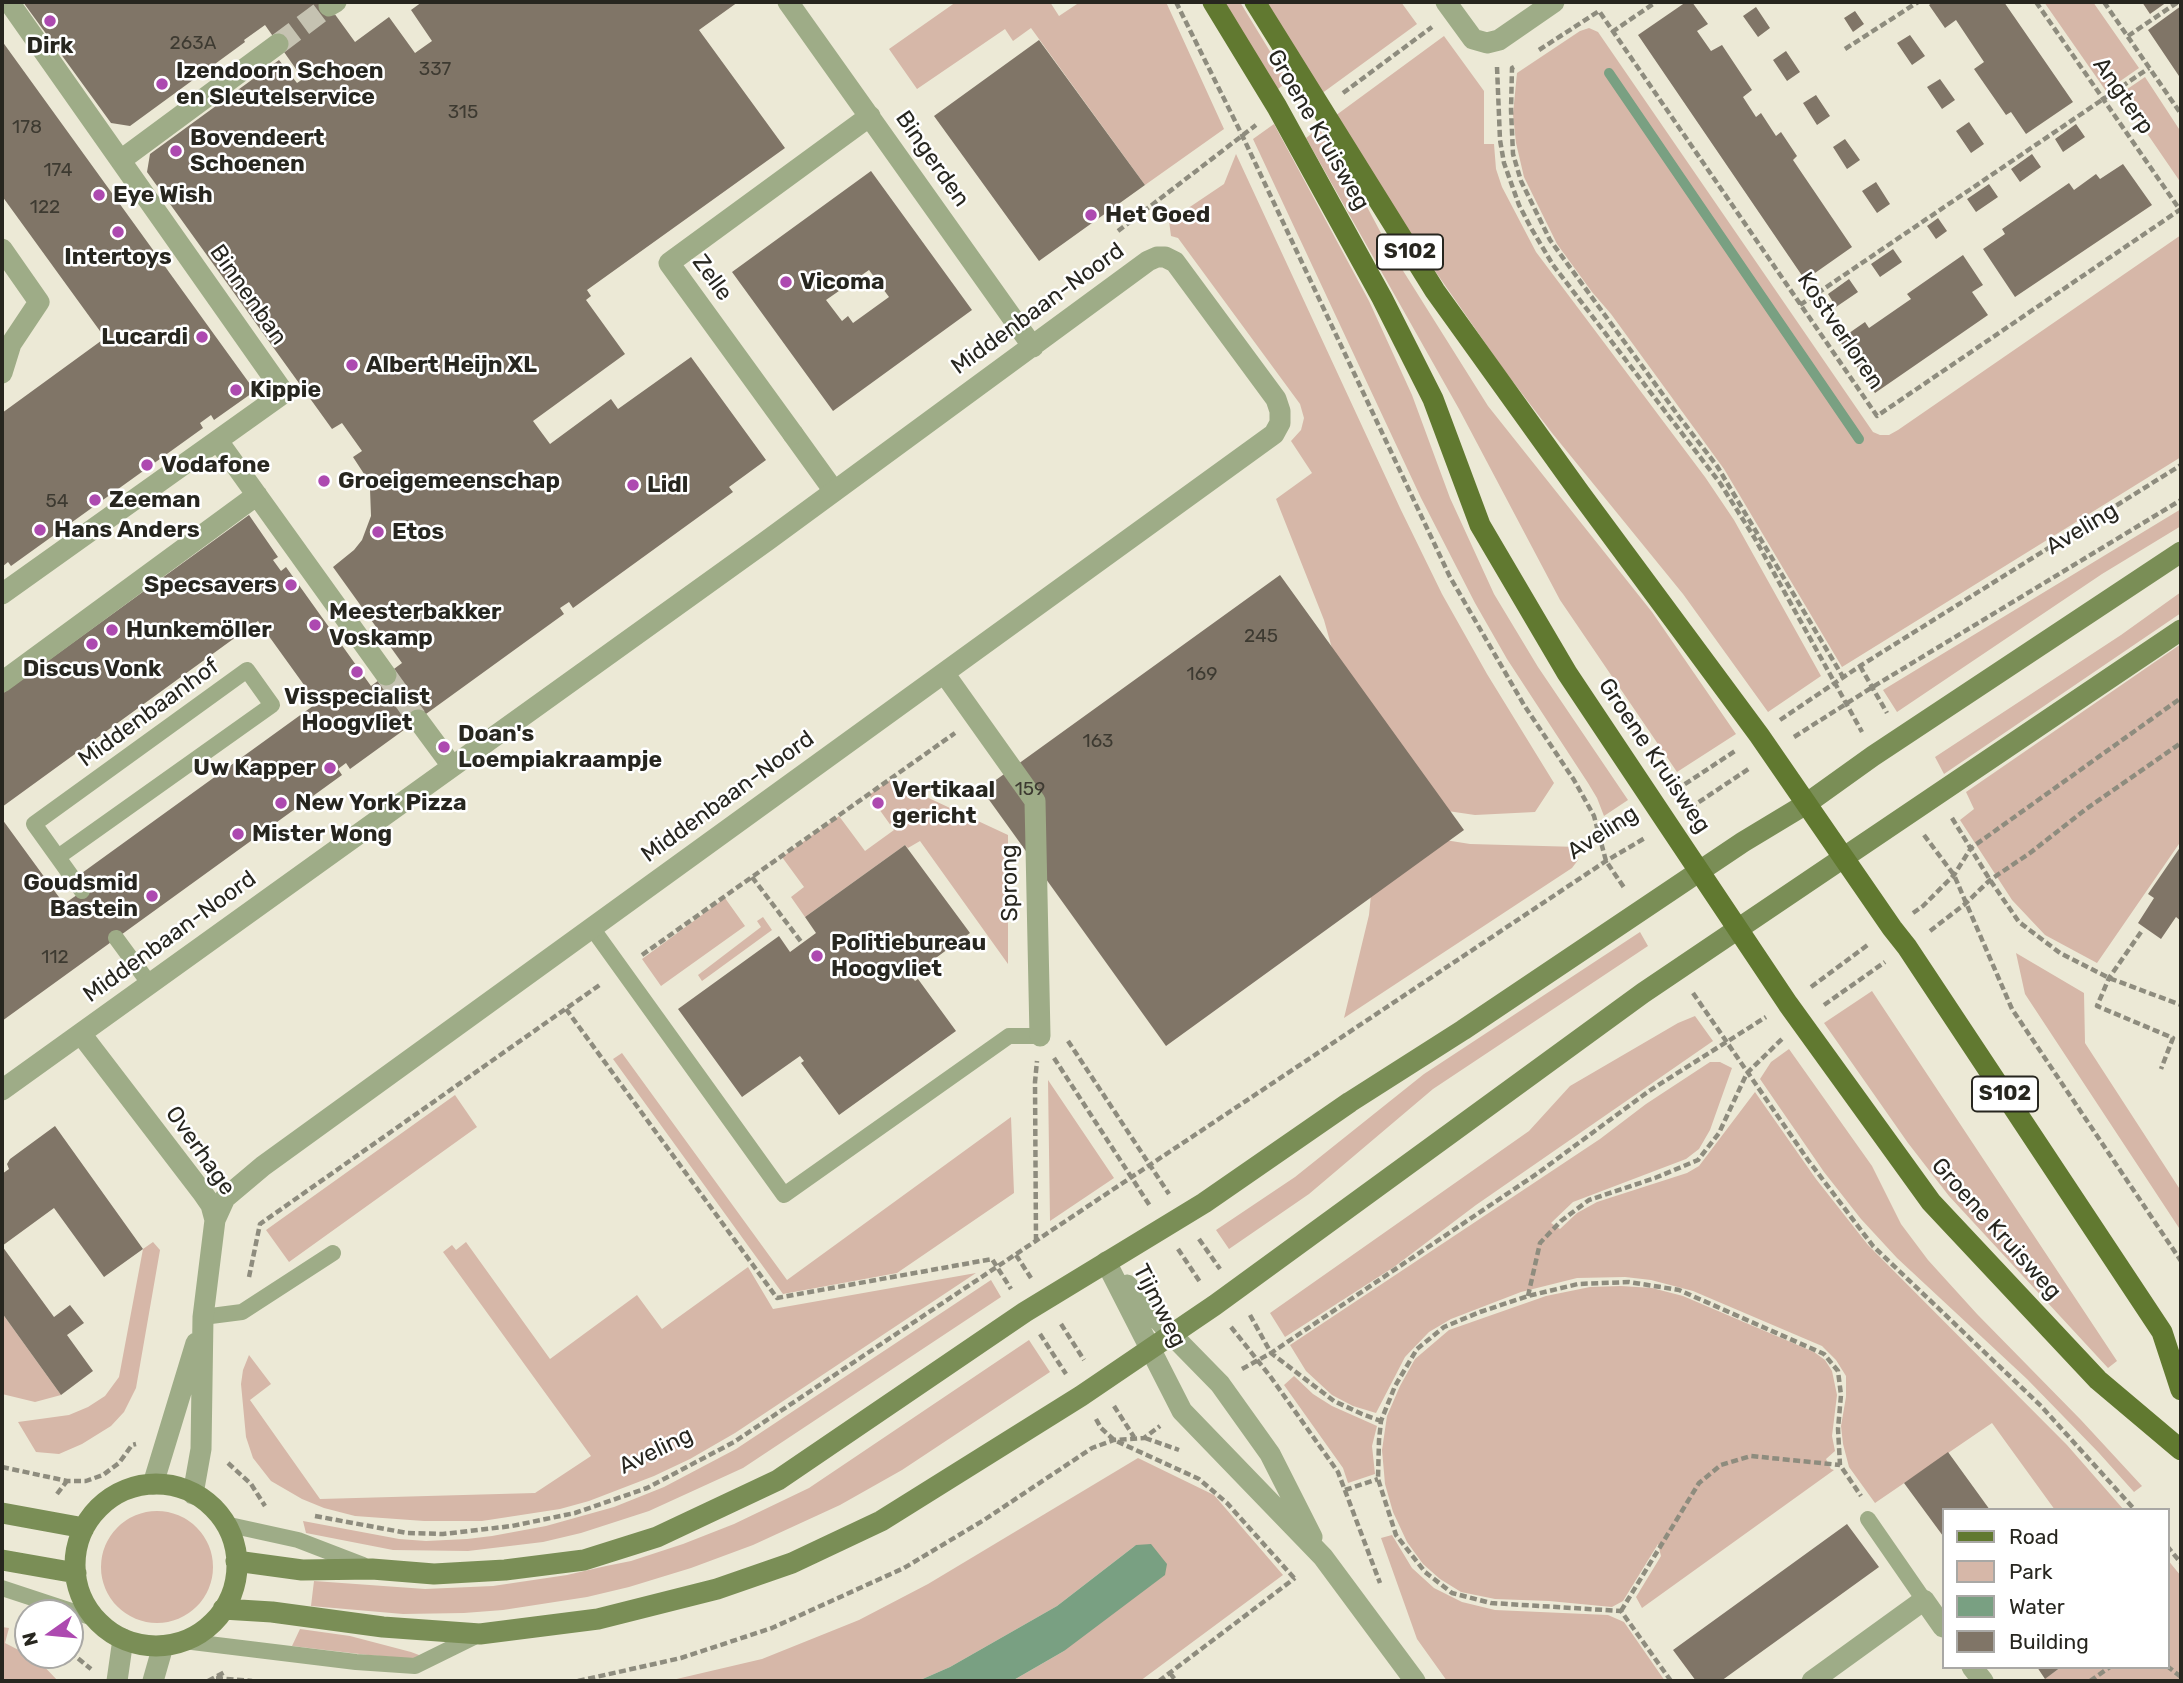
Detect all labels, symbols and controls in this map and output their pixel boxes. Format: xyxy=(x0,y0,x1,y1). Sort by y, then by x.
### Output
marker: Dirk xyxy=(42,13,58,29)
place label: Dirk xyxy=(27,32,73,60)
house number: 263A xyxy=(170,33,216,55)
street label: Groene Kruisweg xyxy=(1261,45,1375,215)
street label: Angterp xyxy=(2087,52,2159,140)
place label: Izendoorn Schoen en Sleutelservice xyxy=(176,57,384,111)
house number: 337 xyxy=(419,59,451,81)
marker: Izendoorn Schoen en Sleutelservice xyxy=(154,76,170,92)
house number: 315 xyxy=(448,102,478,124)
street label: Bingerden xyxy=(889,106,975,212)
house number: 178 xyxy=(12,117,42,139)
place label: Bovendeert Schoenen xyxy=(190,124,324,178)
marker: Bovendeert Schoenen xyxy=(168,143,184,159)
house number: 174 xyxy=(43,160,73,182)
place label: Eye Wish xyxy=(113,181,213,209)
marker: Eye Wish xyxy=(91,187,107,203)
house number: 122 xyxy=(30,197,60,219)
place label: Het Goed xyxy=(1105,201,1210,229)
marker: Het Goed xyxy=(1083,207,1099,223)
marker: Intertoys xyxy=(110,224,126,240)
road number: S102 xyxy=(1377,234,1443,270)
street label: Middenbaan-Noord xyxy=(946,237,1130,381)
street label: Binnenban xyxy=(203,240,293,350)
place label: Intertoys xyxy=(64,243,172,271)
street label: Zelle xyxy=(686,250,738,306)
street label: Kostverloren xyxy=(1791,267,1889,395)
place label: Vicoma xyxy=(800,268,885,296)
marker: Vicoma xyxy=(778,274,794,290)
place label: Lucardi xyxy=(101,323,188,351)
marker: Lucardi xyxy=(194,329,210,345)
place label: Albert Heijn XL xyxy=(366,351,537,379)
marker: Albert Heijn XL xyxy=(344,357,360,373)
place label: Kippie xyxy=(250,376,321,404)
marker: Kippie xyxy=(228,382,244,398)
place label: Vodafone xyxy=(161,451,270,479)
marker: Vodafone xyxy=(139,457,155,473)
place label: Groeigemeenschap xyxy=(338,467,560,495)
place label: Lidl xyxy=(647,471,688,499)
marker: Groeigemeenschap xyxy=(316,473,332,489)
marker: Lidl xyxy=(625,477,641,493)
place label: Zeeman xyxy=(109,486,201,514)
house number: 54 xyxy=(45,491,69,513)
marker: Zeeman xyxy=(87,492,103,508)
street label: Aveling xyxy=(2041,497,2123,561)
place label: Hans Anders xyxy=(54,516,200,544)
place label: Etos xyxy=(392,518,444,546)
marker: Hans Anders xyxy=(32,522,48,538)
marker: Etos xyxy=(370,524,386,540)
place label: Specsavers xyxy=(144,571,277,599)
marker: Specsavers xyxy=(283,577,299,593)
place label: Meesterbakker Voskamp xyxy=(329,598,501,652)
place label: Hunkemöller xyxy=(126,616,272,644)
marker: Meesterbakker Voskamp xyxy=(307,617,323,633)
marker: Hunkemöller xyxy=(104,622,120,638)
house number: 245 xyxy=(1244,626,1278,648)
marker: Discus Vonk xyxy=(84,636,100,652)
street label: Middenbaanhof xyxy=(73,653,225,773)
place label: Discus Vonk xyxy=(23,655,161,683)
marker: Visspecialist Hoogvliet xyxy=(349,664,365,680)
house number: 169 xyxy=(1187,664,1217,686)
street label: Groene Kruisweg xyxy=(1592,673,1716,839)
place label: Visspecialist Hoogvliet xyxy=(284,683,430,737)
place label: Doan's Loempiakraampje xyxy=(458,720,662,774)
street label: Middenbaan-Noord xyxy=(636,725,820,869)
house number: 163 xyxy=(1082,731,1114,753)
marker: Doan's Loempiakraampje xyxy=(436,739,452,755)
place label: Uw Kapper xyxy=(193,754,316,782)
marker: Uw Kapper xyxy=(322,760,338,776)
place label: Vertikaal gericht xyxy=(892,776,995,830)
house number: 159 xyxy=(1015,779,1045,801)
place label: New York Pizza xyxy=(295,789,467,817)
marker: New York Pizza xyxy=(273,795,289,811)
marker: Vertikaal gericht xyxy=(870,795,886,811)
street label: Aveling xyxy=(1562,800,1644,866)
place label: Mister Wong xyxy=(252,820,392,848)
marker: Mister Wong xyxy=(230,826,246,842)
street label: Sprong xyxy=(996,844,1024,922)
street label: Middenbaan-Noord xyxy=(78,865,262,1009)
place label: Goudsmid Bastein xyxy=(23,869,138,923)
marker: Goudsmid Bastein xyxy=(144,888,160,904)
place label: Politiebureau Hoogvliet xyxy=(831,929,986,983)
house number: 112 xyxy=(41,947,69,969)
marker: Politiebureau Hoogvliet xyxy=(809,948,825,964)
road number: S102 xyxy=(1972,1076,2038,1112)
street label: Overhage xyxy=(159,1101,241,1201)
street label: Groene Kruisweg xyxy=(1925,1153,2067,1305)
street label: Tijmweg xyxy=(1126,1260,1192,1352)
street label: Aveling xyxy=(615,1421,697,1481)
legend xyxy=(1941,1508,2169,1669)
text: Road xyxy=(2009,1524,2059,1549)
text: Park xyxy=(2009,1559,2053,1584)
text: Water xyxy=(2009,1594,2065,1619)
north arrow xyxy=(14,1599,84,1669)
text: N xyxy=(17,1629,43,1649)
text: Building xyxy=(2009,1629,2089,1654)

